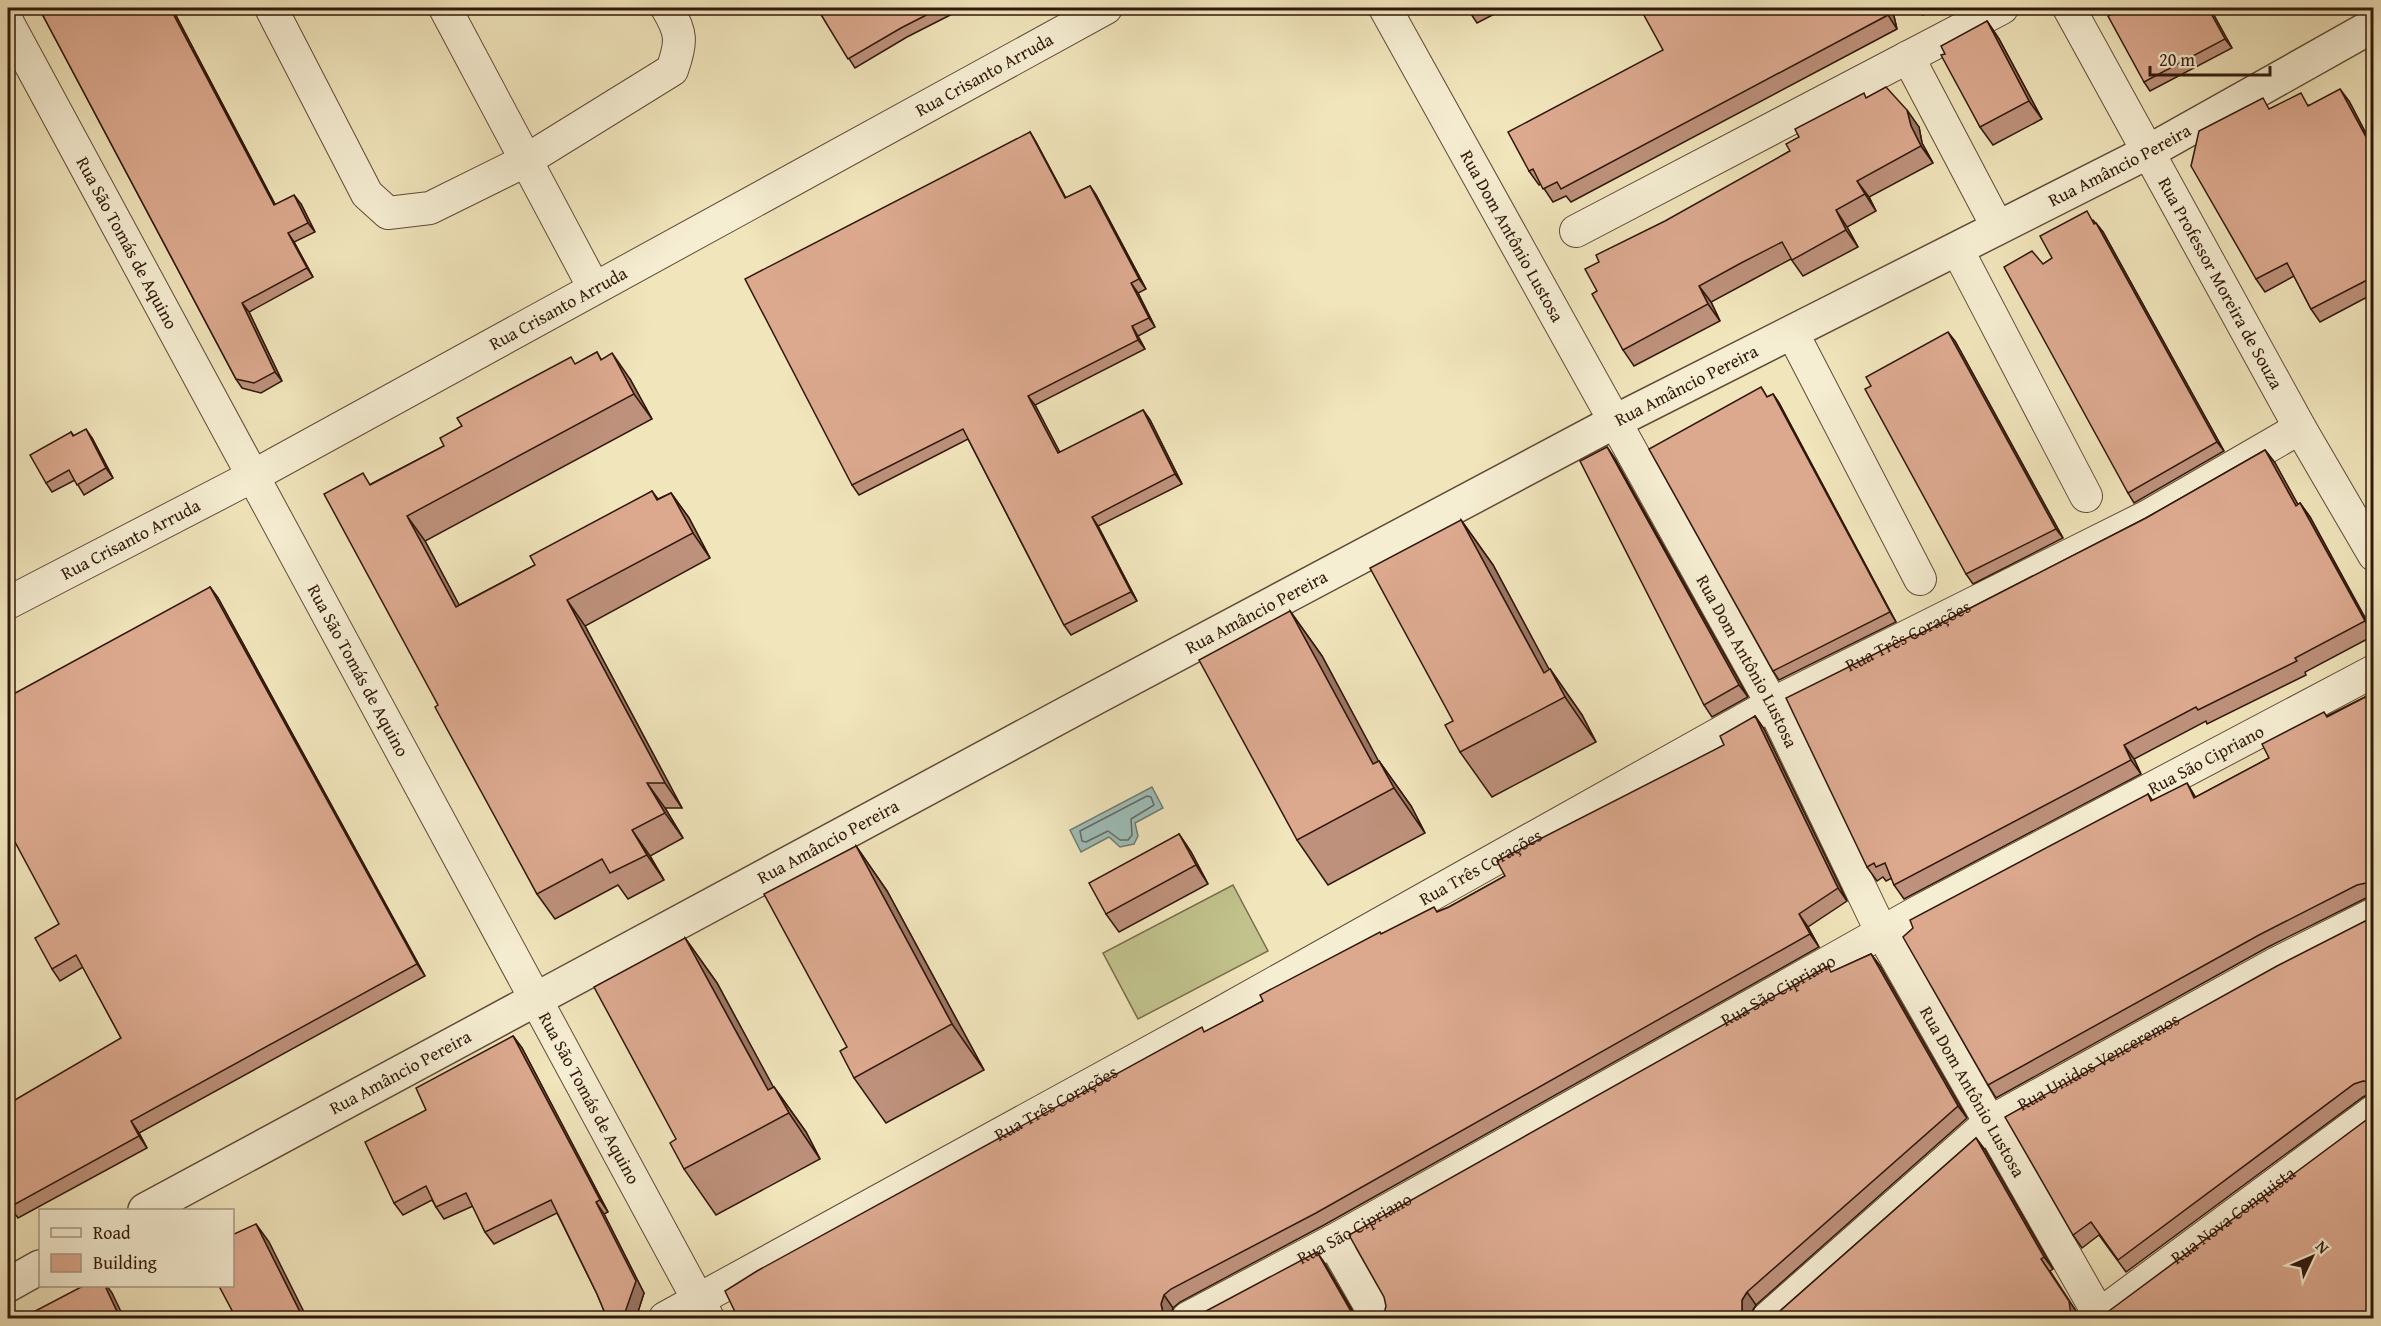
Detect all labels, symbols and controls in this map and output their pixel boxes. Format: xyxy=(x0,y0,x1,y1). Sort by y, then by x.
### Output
street label: Rua Crisanto Arruda xyxy=(910,25,1058,123)
scale bar xyxy=(2150,39,2270,77)
text: 20 m xyxy=(2159,46,2195,73)
street label: Rua Amâncio Pereira xyxy=(2043,116,2196,213)
street label: Rua Dom Antônio Lustosa xyxy=(1454,145,1571,327)
street label: Rua São Tomás de Aquino xyxy=(70,152,185,334)
street label: Rua Professor Moreira de Souza xyxy=(2152,172,2290,394)
street label: Rua Crisanto Arruda xyxy=(484,259,632,357)
street label: Rua Amâncio Pereira xyxy=(1610,337,1763,433)
street label: Rua Crisanto Arruda xyxy=(56,491,205,586)
street label: Rua Amâncio Pereira xyxy=(1180,563,1333,661)
street label: Rua Dom Antônio Lustosa xyxy=(1690,570,1805,753)
street label: Rua São Tomás de Aquino xyxy=(301,579,416,761)
street label: Rua Três Corações xyxy=(1840,593,1975,678)
street label: Rua São Cipriano xyxy=(2143,718,2269,801)
street label: Rua Amâncio Pereira xyxy=(752,792,904,891)
street label: Rua Três Corações xyxy=(1414,821,1547,912)
street label: Rua São Cipriano xyxy=(1716,947,1840,1033)
street label: Rua Dom Antônio Lustosa xyxy=(1913,1001,2032,1183)
street label: Rua Unidos Venceremos xyxy=(2012,1006,2184,1117)
street label: Rua São Tomás de Aquino xyxy=(532,1007,647,1189)
street label: Rua Amâncio Pereira xyxy=(324,1022,476,1121)
street label: Rua Três Corações xyxy=(989,1058,1122,1148)
street label: Rua Nova Conquista xyxy=(2165,1159,2301,1271)
street label: Rua São Cipriano xyxy=(1292,1185,1417,1271)
legend xyxy=(39,1209,234,1287)
text: Road xyxy=(93,1219,131,1246)
north arrow xyxy=(2282,1227,2342,1287)
text: N xyxy=(2310,1234,2335,1259)
text: Building xyxy=(93,1249,157,1276)

